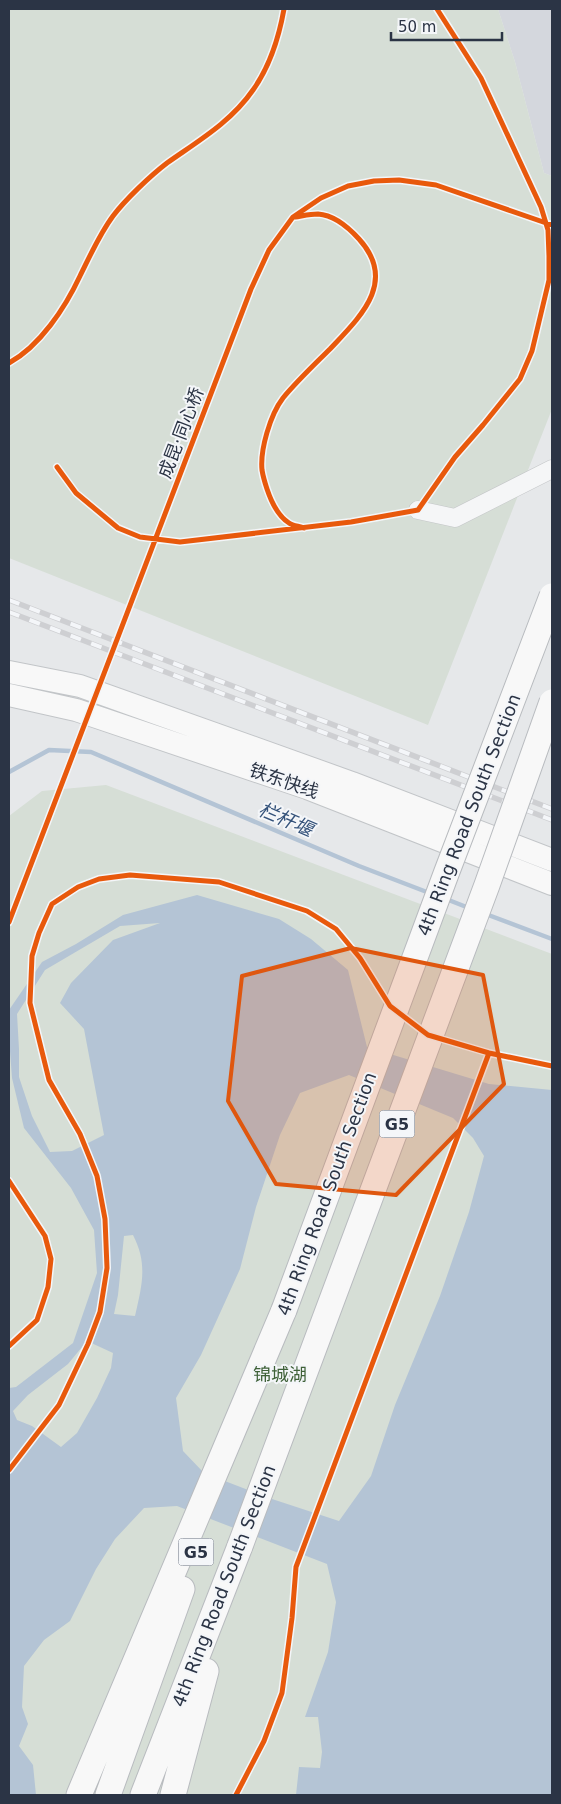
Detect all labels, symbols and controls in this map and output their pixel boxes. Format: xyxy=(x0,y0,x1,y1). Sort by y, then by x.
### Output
scale bar xyxy=(391,10,502,42)
text: 50 m xyxy=(398,18,436,36)
street label: 成昆·同心桥 xyxy=(154,384,207,481)
street label: 4th Ring Road South Section xyxy=(413,691,524,939)
street label: 铁东快线 xyxy=(247,759,322,802)
water label: 栏杆堰 xyxy=(255,798,319,841)
street label: 4th Ring Road South Section xyxy=(273,1069,380,1318)
road number: G5 xyxy=(380,1110,414,1138)
park label: 锦城湖 xyxy=(253,1364,307,1385)
street label: 4th Ring Road South Section xyxy=(168,1462,279,1710)
road number: G5 xyxy=(178,1538,214,1565)

